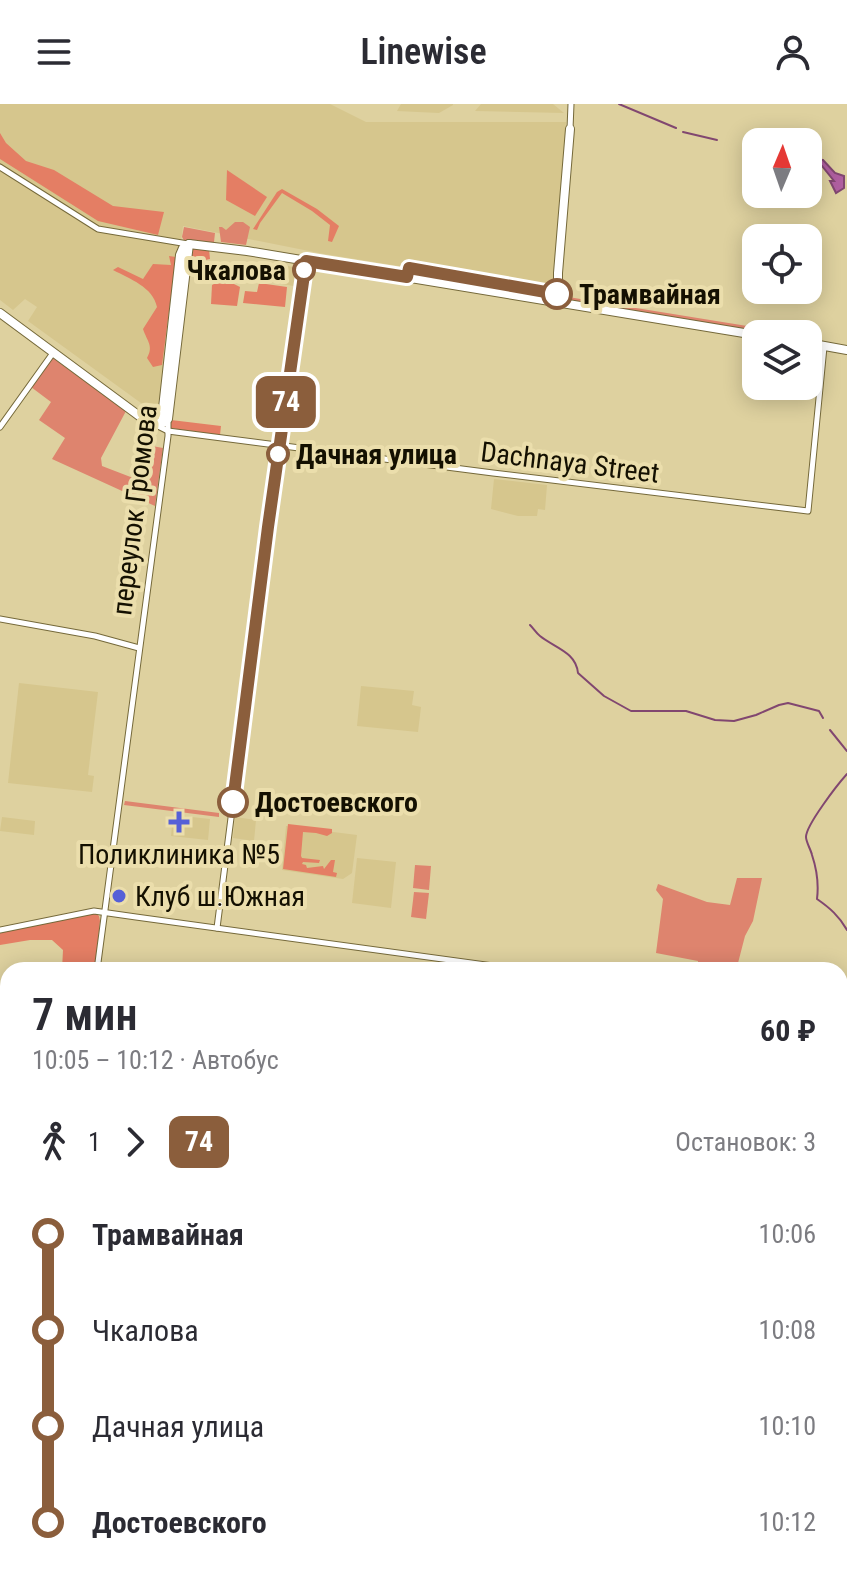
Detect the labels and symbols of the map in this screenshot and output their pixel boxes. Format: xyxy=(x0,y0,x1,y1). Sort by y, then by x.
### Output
north arrow xyxy=(742,128,822,208)
place label: Чкалова xyxy=(186,254,286,287)
marker: Чкалова xyxy=(293,259,315,281)
place label: Трамвайная xyxy=(579,278,721,311)
marker: Трамвайная xyxy=(542,279,572,309)
line badge: 74 xyxy=(250,376,322,428)
street label: переулок Громова xyxy=(105,403,164,617)
street label: Dachnaya Street xyxy=(479,435,661,490)
place label: Дачная улица xyxy=(296,438,457,471)
marker: Дачная улица xyxy=(267,443,289,465)
place label: Достоевского xyxy=(255,786,418,819)
marker: Достоевского xyxy=(218,787,248,817)
marker: Поликлиника №5 xyxy=(168,811,190,833)
place label: Поликлиника №5 xyxy=(78,838,280,871)
place label: Клуб ш.Южная xyxy=(135,880,305,913)
marker: Клуб ш.Южная xyxy=(110,887,128,905)

